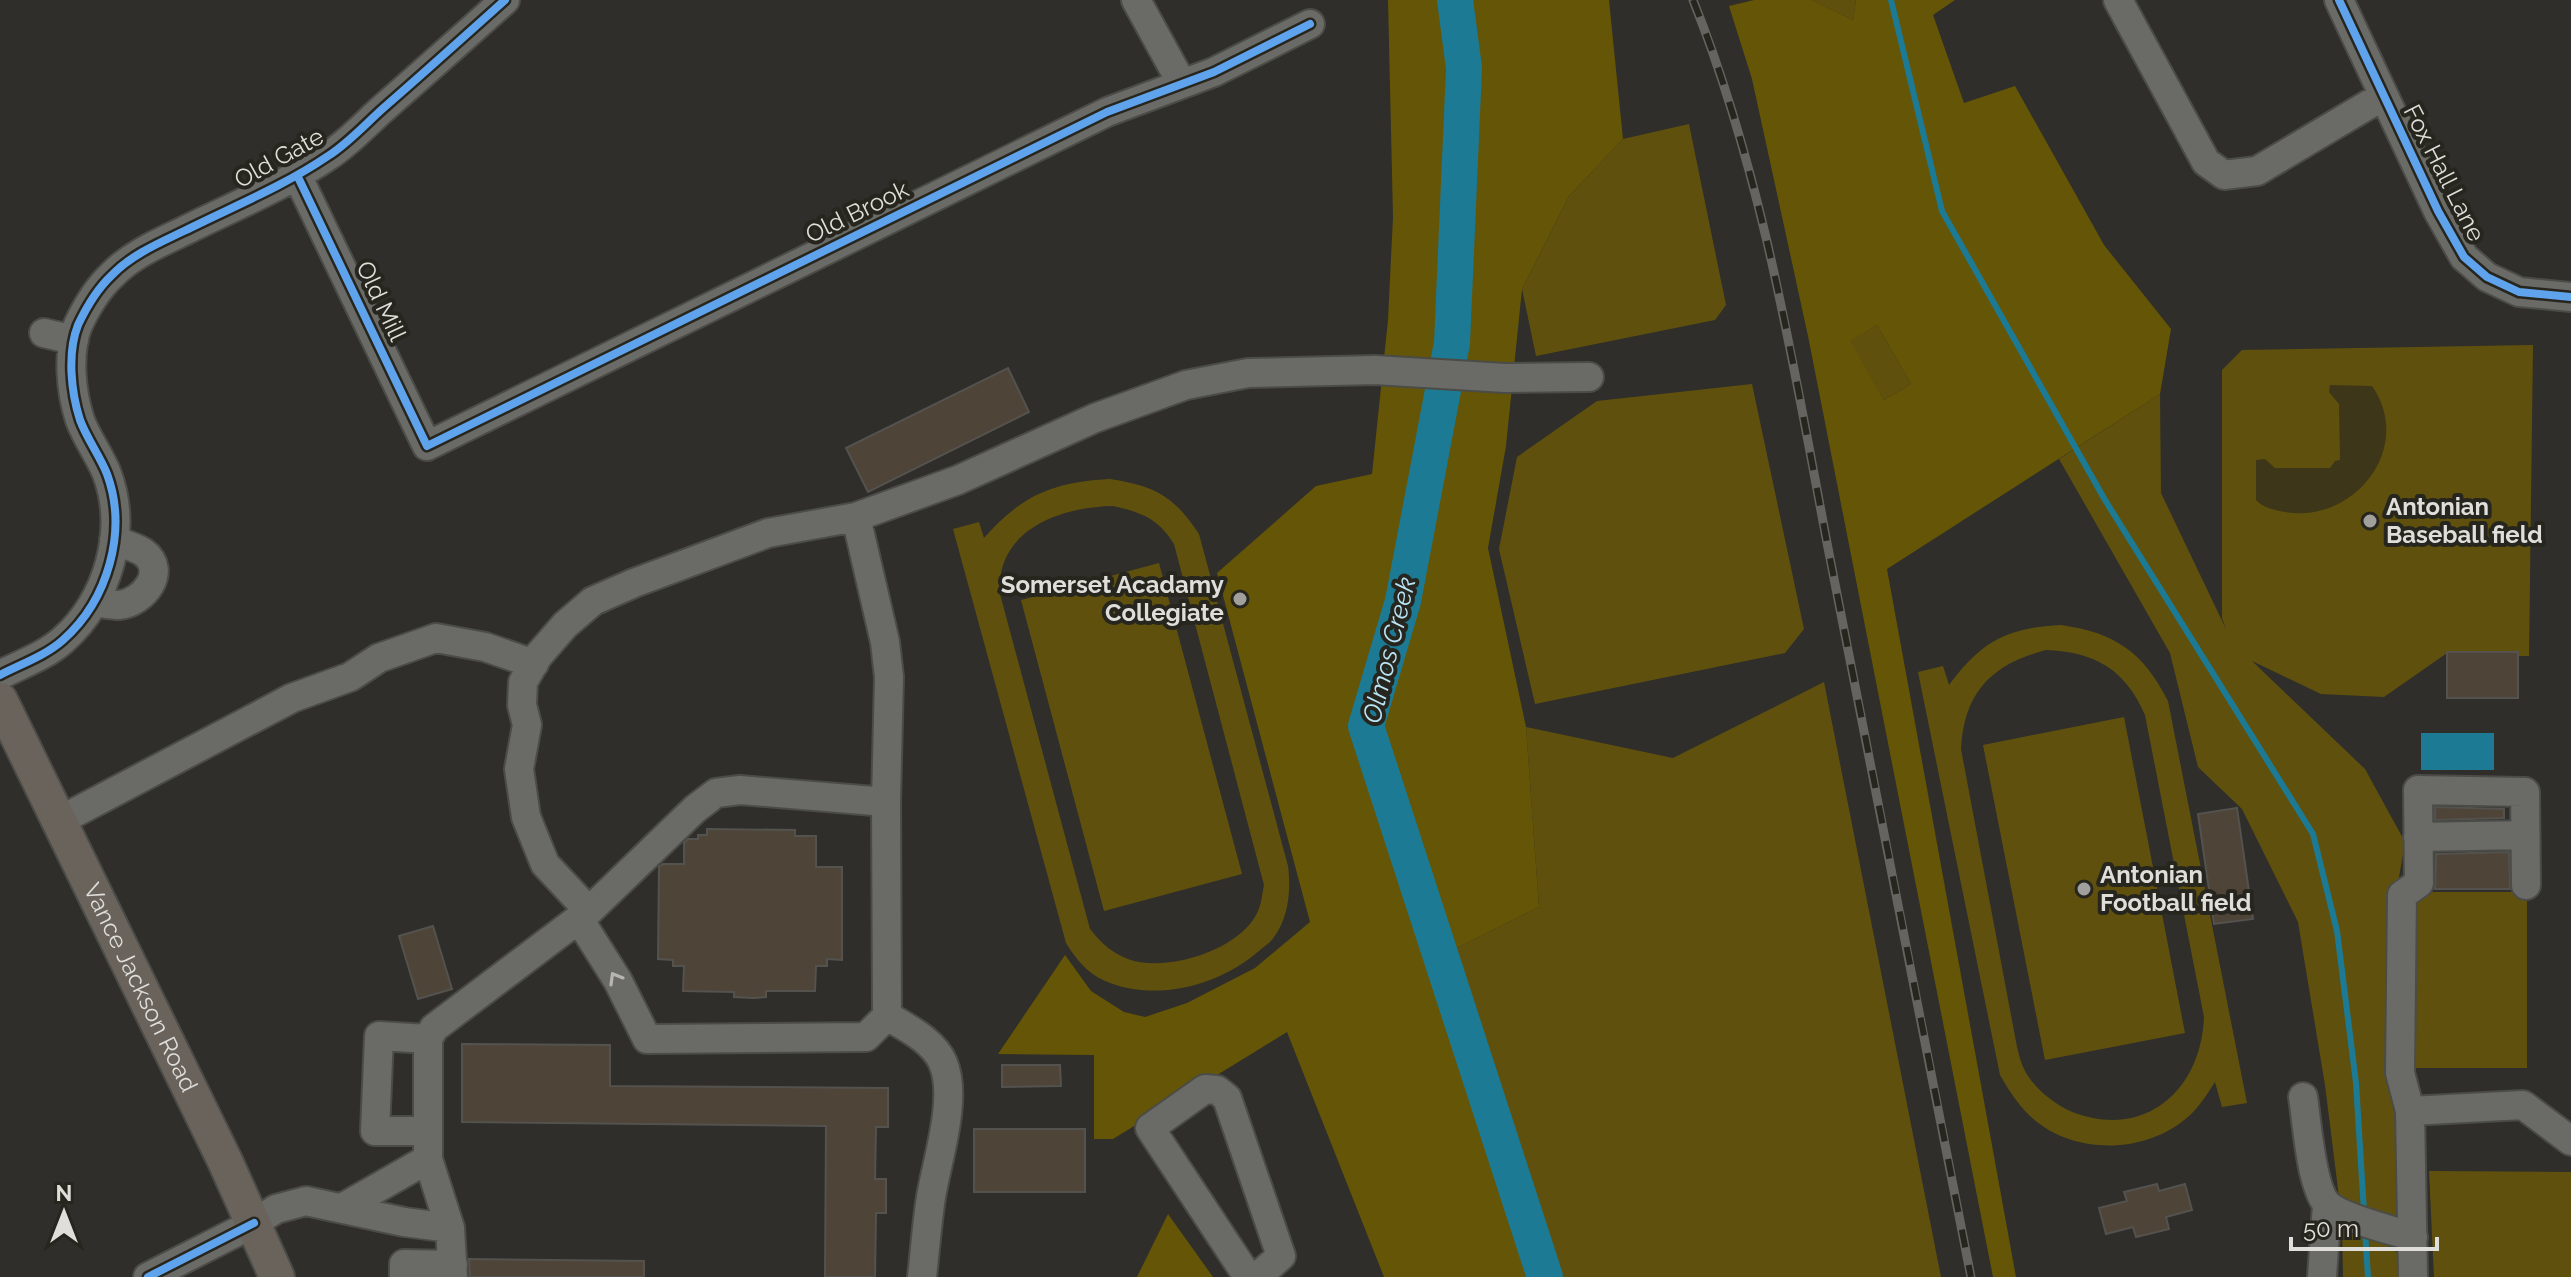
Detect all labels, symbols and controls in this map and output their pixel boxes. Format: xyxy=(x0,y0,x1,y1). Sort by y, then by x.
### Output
street label: Fox Hall Lane xyxy=(2398,100,2491,246)
street label: Old Gate xyxy=(229,121,329,194)
street label: Old Brook xyxy=(801,174,913,249)
street label: Old Mill xyxy=(350,256,413,346)
place label: Antonian Baseball field xyxy=(2386,492,2543,549)
marker: Antonian Baseball field xyxy=(2361,512,2379,530)
place label: Somerset Acadamy Collegiate xyxy=(1001,570,1224,627)
water label: Olmos Creek xyxy=(1356,574,1422,726)
marker: Somerset Acadamy Collegiate xyxy=(1231,590,1249,608)
place label: Antonian Football field xyxy=(2100,860,2252,917)
street label: Vance Jackson Road xyxy=(78,878,204,1096)
marker: Antonian Football field xyxy=(2075,880,2093,898)
one-way arrow xyxy=(609,972,625,987)
north arrow xyxy=(24,1173,104,1253)
text: N xyxy=(56,1180,72,1206)
scale bar xyxy=(2291,1201,2437,1251)
text: 50 m xyxy=(2303,1214,2359,1243)

